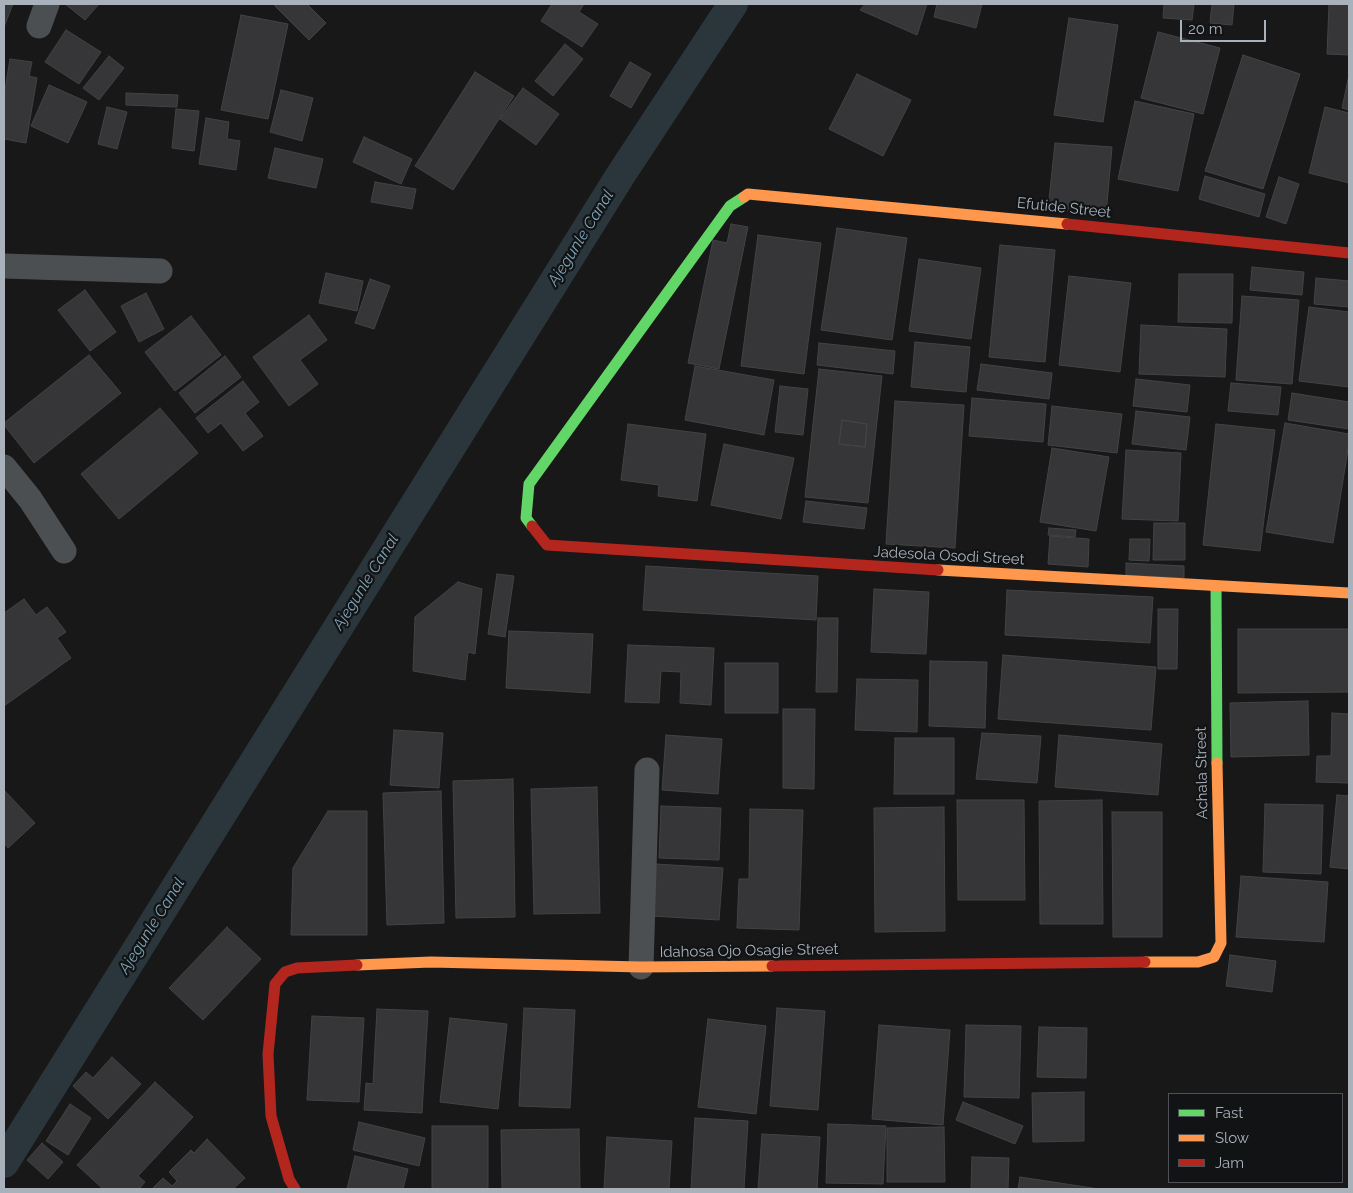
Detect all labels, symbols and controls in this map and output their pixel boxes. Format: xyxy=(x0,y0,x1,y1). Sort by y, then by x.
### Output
scale bar xyxy=(1183,10,1269,42)
text: 20 m xyxy=(1188,20,1223,38)
water label: Ajegunle Canal xyxy=(544,186,618,290)
street label: Efutide Street xyxy=(1016,194,1112,222)
water label: Ajegunle Canal xyxy=(329,530,403,634)
street label: Jadesola Osodi Street xyxy=(873,543,1025,569)
street label: Achala Street xyxy=(1192,726,1212,820)
water label: Ajegunle Canal xyxy=(115,874,189,978)
street label: Idahosa Ojo Osagie Street xyxy=(659,940,839,962)
legend xyxy=(1168,1093,1343,1183)
text: Fast xyxy=(1215,1104,1243,1122)
text: Slow xyxy=(1215,1129,1249,1147)
text: Jam xyxy=(1215,1154,1244,1172)

